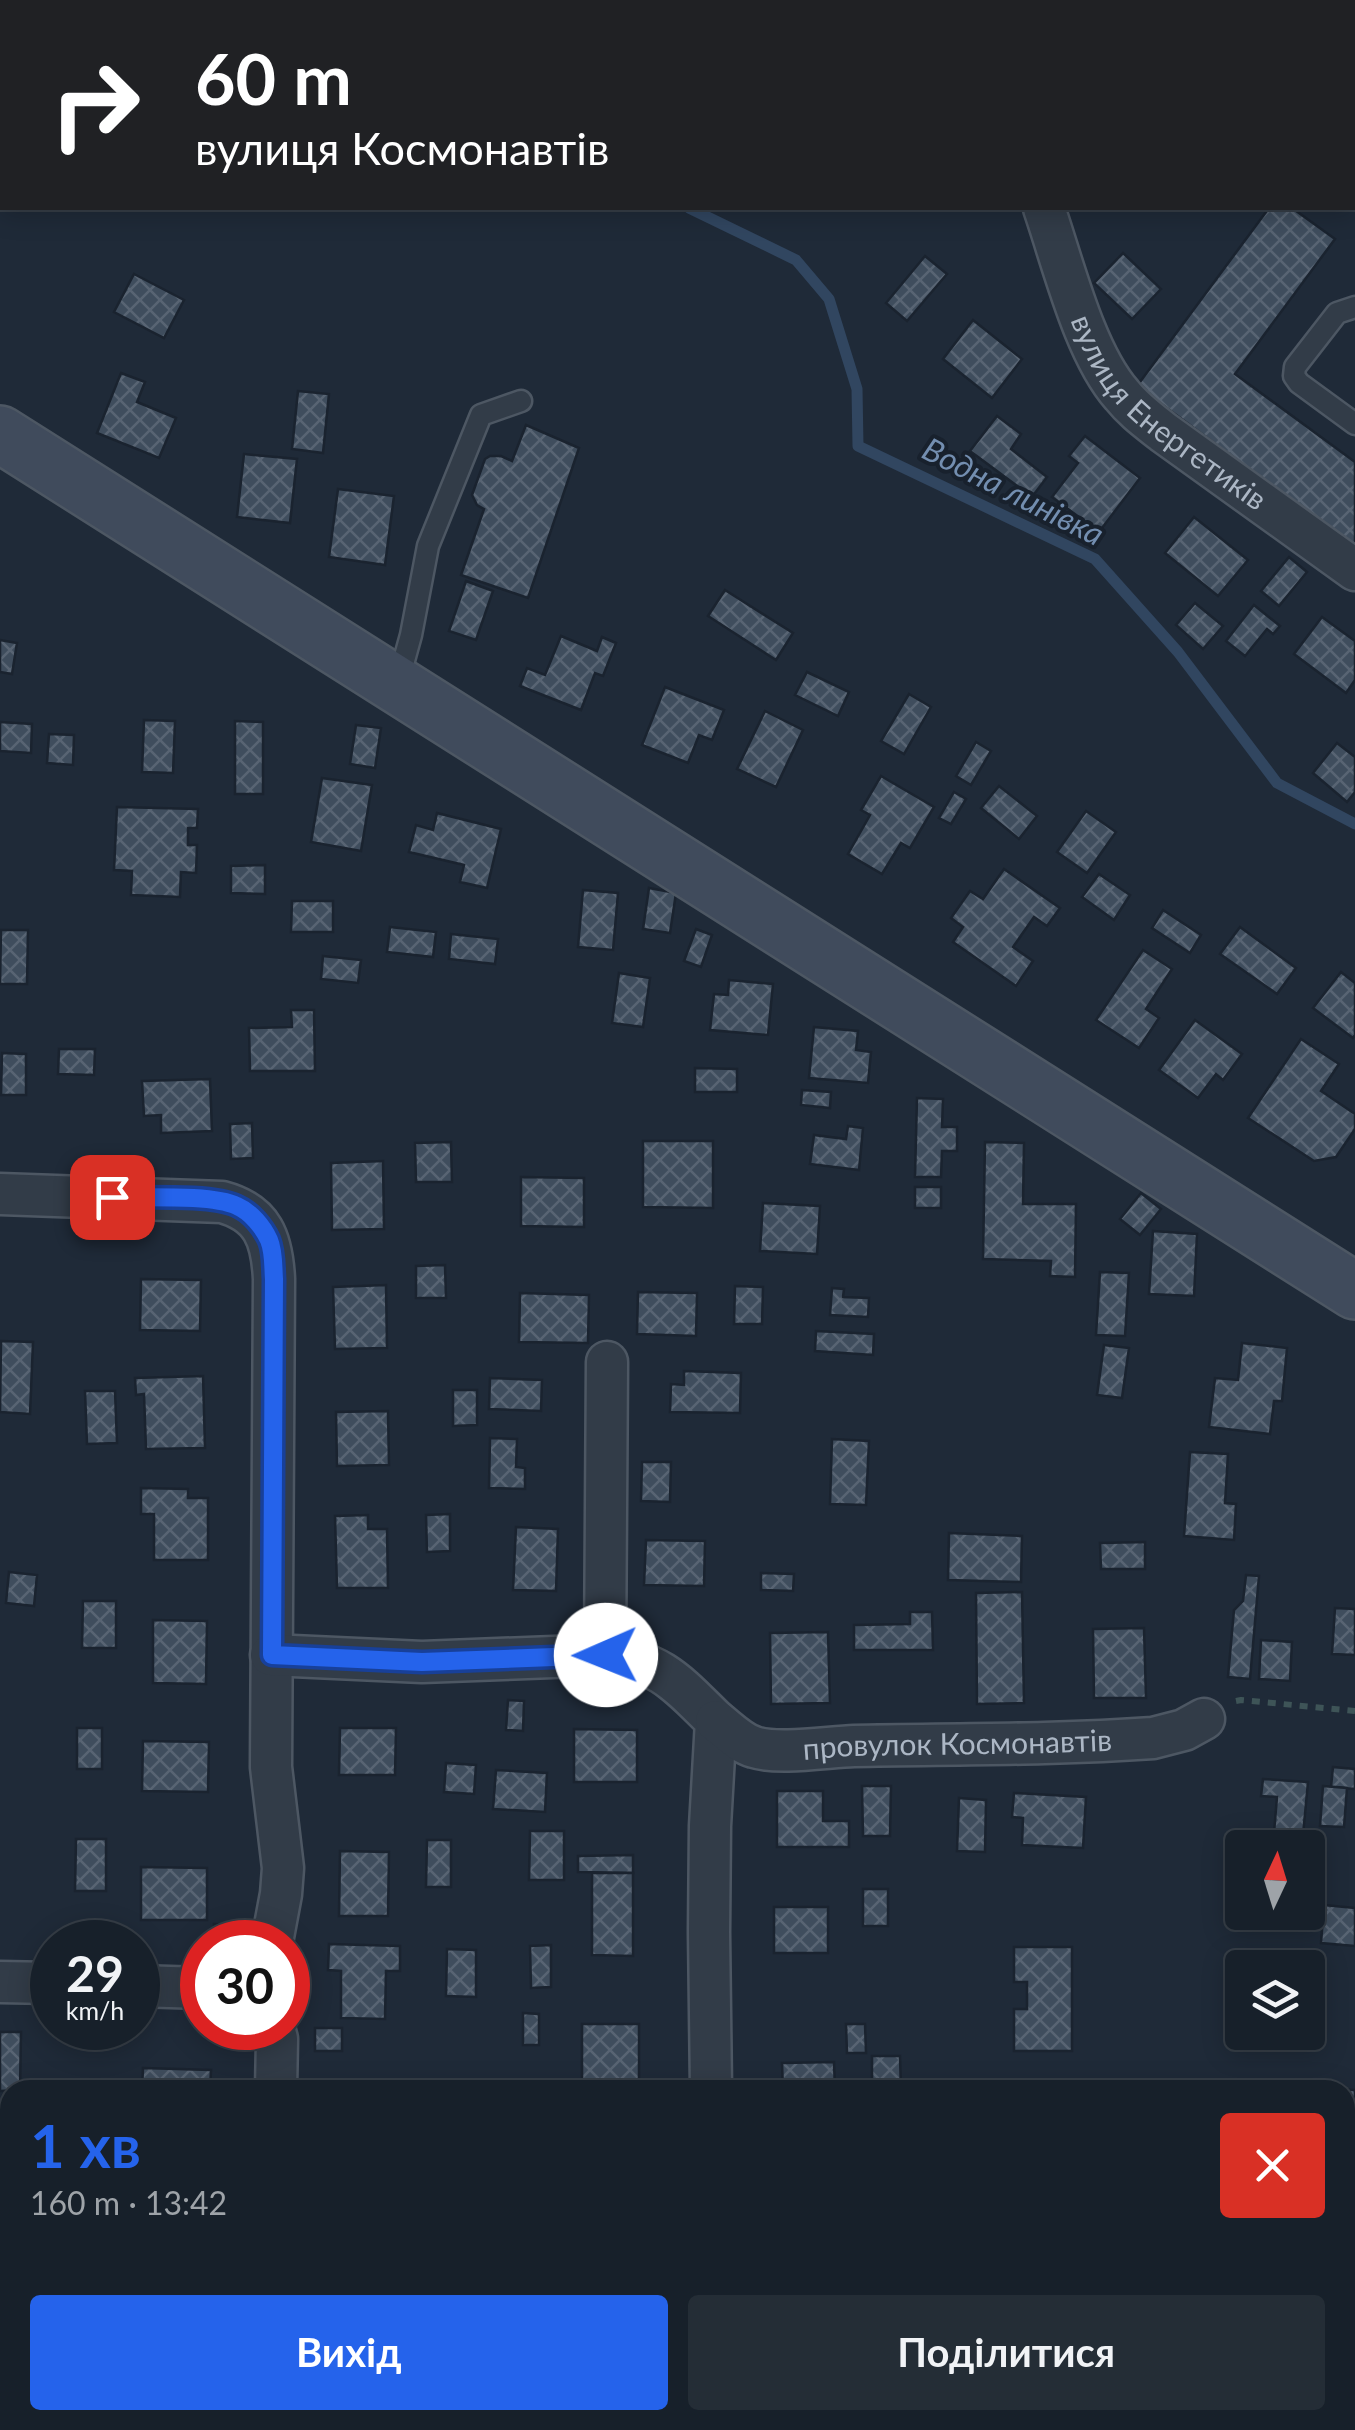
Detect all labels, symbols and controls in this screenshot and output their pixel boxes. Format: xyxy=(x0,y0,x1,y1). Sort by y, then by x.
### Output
text: 60 m xyxy=(195,36,352,120)
icon: right xyxy=(30,40,160,170)
text: вулиця Космонавтів xyxy=(195,121,609,175)
street label: вулиця Енергетиків xyxy=(1065,309,1274,517)
water label: Водна линівка xyxy=(917,428,1111,553)
pin xyxy=(70,1155,155,1240)
icon: arrive xyxy=(85,1170,140,1225)
position arrow xyxy=(554,1603,658,1707)
street label: провулок Космонавтів xyxy=(801,1721,1113,1766)
north arrow xyxy=(1225,1830,1325,1930)
map controls xyxy=(1225,1830,1325,2050)
speed limit sign: 30 xyxy=(180,1920,310,2050)
text: 29 xyxy=(66,1943,124,2003)
button: layers xyxy=(1225,1950,1325,2050)
text: km/h xyxy=(66,1995,124,2025)
text: 1 хв xyxy=(30,2109,141,2181)
button: close xyxy=(1220,2113,1325,2218)
text: 160 m · 13:42 xyxy=(30,2183,227,2222)
button: Вихід xyxy=(30,2295,668,2410)
button: Поділитися xyxy=(688,2295,1325,2410)

